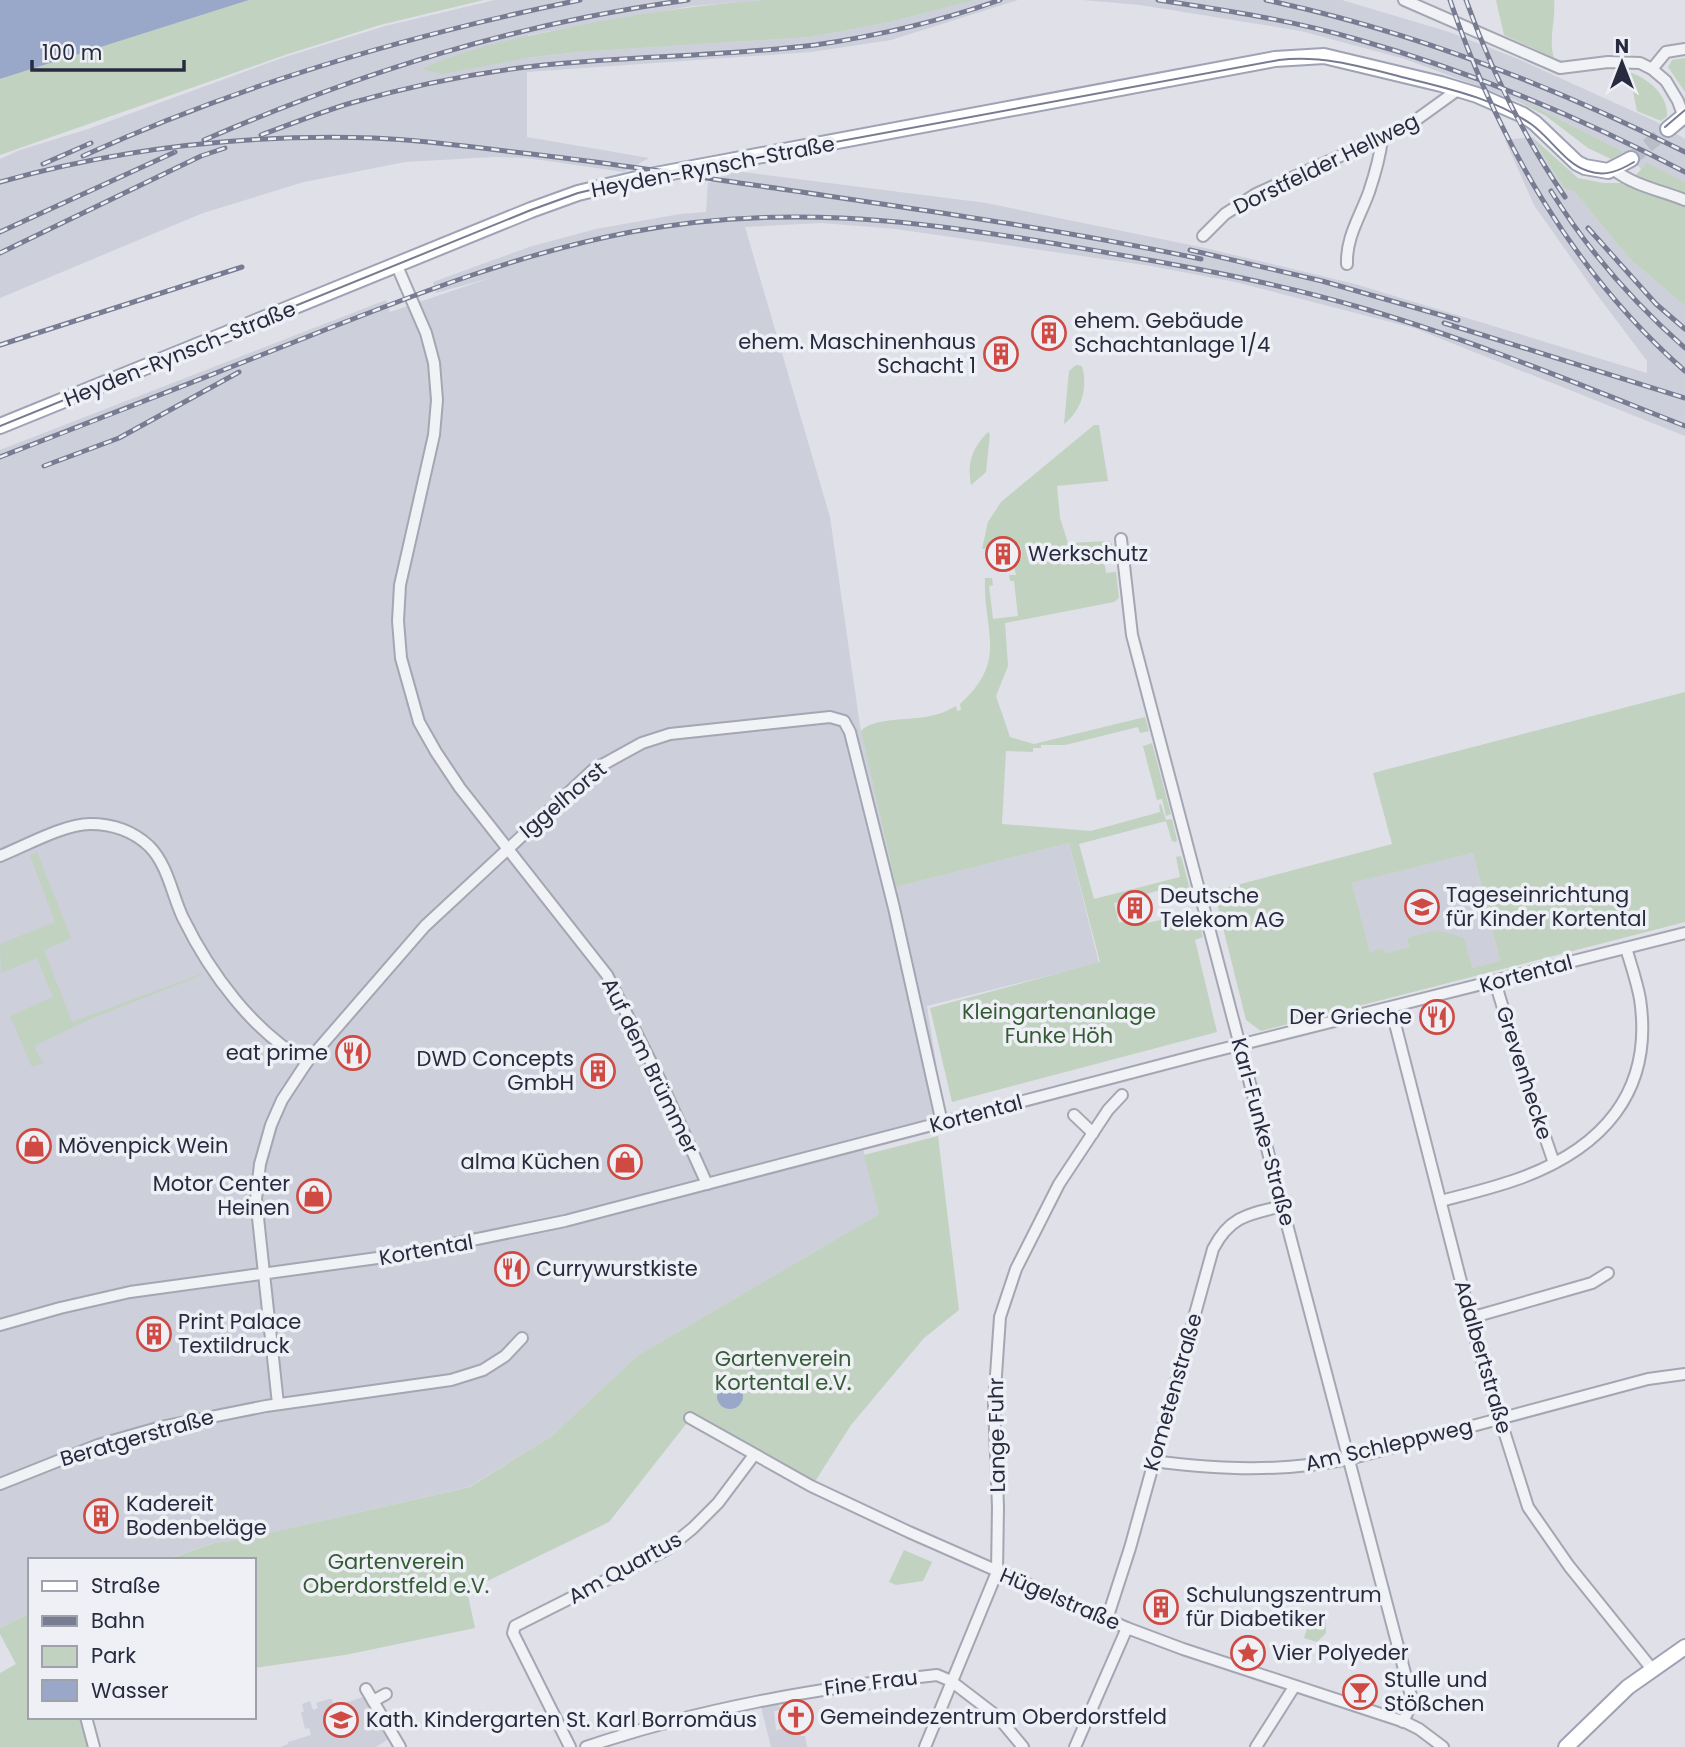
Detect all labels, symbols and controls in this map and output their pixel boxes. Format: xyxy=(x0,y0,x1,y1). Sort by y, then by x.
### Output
scale bar xyxy=(32,28,184,72)
north arrow xyxy=(1587,28,1657,98)
text: N xyxy=(1615,33,1629,60)
text: 100 m xyxy=(42,38,102,67)
street label: Dorstfelder Hellweg xyxy=(1228,106,1423,221)
street label: Heyden-Rynsch-Straße xyxy=(589,129,837,204)
street label: Heyden-Rynsch-Straße xyxy=(60,294,300,413)
place label: ehem. Gebäude Schachtanlage 1/4 xyxy=(1074,306,1270,359)
building icon: ehem. Gebäude Schachtanlage 1/4 xyxy=(1030,314,1068,352)
place label: ehem. Maschinenhaus Schacht 1 xyxy=(738,327,976,380)
building icon: ehem. Maschinenhaus Schacht 1 xyxy=(982,335,1020,373)
building icon: Werkschutz xyxy=(984,535,1022,573)
place label: Werkschutz xyxy=(1028,539,1148,568)
street label: Iggelhorst xyxy=(513,755,612,844)
place label: Tageseinrichtung für Kinder Kortental xyxy=(1446,880,1647,933)
place label: Deutsche Telekom AG xyxy=(1160,881,1285,934)
school or university icon: Tageseinrichtung für Kinder Kortental xyxy=(1403,888,1441,926)
building icon: Deutsche Telekom AG xyxy=(1116,889,1154,927)
street label: Kortental xyxy=(1476,947,1575,1000)
street label: Auf dem Brümmer xyxy=(595,973,706,1159)
park label: Kleingartenanlage Funke Höh xyxy=(962,997,1156,1050)
restaurant icon: Der Grieche xyxy=(1418,998,1456,1036)
place label: Der Grieche xyxy=(1289,1002,1412,1031)
street label: Grevenhecke xyxy=(1489,1003,1560,1143)
restaurant icon: eat prime xyxy=(334,1034,372,1072)
street label: Karl-Funke-Straße xyxy=(1224,1035,1303,1229)
place label: eat prime xyxy=(226,1038,328,1067)
place label: DWD Concepts GmbH xyxy=(417,1044,574,1097)
building icon: DWD Concepts GmbH xyxy=(579,1052,617,1090)
street label: Kortental xyxy=(926,1087,1025,1140)
shop icon: Mövenpick Wein xyxy=(15,1127,53,1165)
place label: Mövenpick Wein xyxy=(58,1131,228,1160)
shop icon: alma Küchen xyxy=(606,1143,644,1181)
place label: alma Küchen xyxy=(461,1147,600,1176)
place label: Motor Center Heinen xyxy=(153,1169,290,1222)
shop icon: Motor Center Heinen xyxy=(295,1177,333,1215)
street label: Kortental xyxy=(377,1227,475,1272)
restaurant icon: Currywurstkiste xyxy=(493,1250,531,1288)
place label: Currywurstkiste xyxy=(536,1254,698,1283)
street label: Adalbertstraße xyxy=(1448,1277,1519,1437)
place label: Print Palace Textildruck xyxy=(178,1307,301,1360)
street label: Kometenstraße xyxy=(1136,1310,1209,1474)
building icon: Print Palace Textildruck xyxy=(135,1315,173,1353)
park label: Gartenverein Kortental e.V. xyxy=(715,1344,851,1397)
street label: Lange Fuhr xyxy=(981,1377,1012,1493)
street label: Beratgerstraße xyxy=(57,1402,217,1473)
street label: Am Schleppweg xyxy=(1302,1411,1475,1478)
place label: Kadereit Bodenbeläge xyxy=(126,1489,267,1542)
building icon: Kadereit Bodenbeläge xyxy=(82,1497,120,1535)
street label: Am Quartus xyxy=(563,1524,687,1611)
park label: Gartenverein Oberdorstfeld e.V. xyxy=(303,1547,489,1600)
legend xyxy=(28,1558,256,1719)
street label: Hügelstraße xyxy=(995,1560,1125,1637)
text: Straße xyxy=(91,1571,160,1600)
place label: Schulungszentrum für Diabetiker xyxy=(1186,1580,1382,1633)
building icon: Schulungszentrum für Diabetiker xyxy=(1142,1588,1180,1626)
text: Bahn xyxy=(91,1606,145,1635)
place icon: Vier Polyeder xyxy=(1229,1634,1267,1672)
place label: Vier Polyeder xyxy=(1272,1638,1409,1667)
text: Park xyxy=(91,1641,136,1670)
street label: Fine Frau xyxy=(823,1662,919,1703)
place label: Stulle und Stößchen xyxy=(1384,1665,1487,1718)
bar icon: Stulle und Stößchen xyxy=(1341,1673,1379,1711)
text: Wasser xyxy=(91,1676,169,1705)
church icon: Gemeindezentrum Oberdorstfeld xyxy=(777,1698,815,1736)
school or university icon: Kath. Kindergarten St. Karl Borromäus xyxy=(322,1701,360,1739)
place label: Gemeindezentrum Oberdorstfeld xyxy=(820,1702,1167,1731)
place label: Kath. Kindergarten St. Karl Borromäus xyxy=(366,1705,757,1734)

